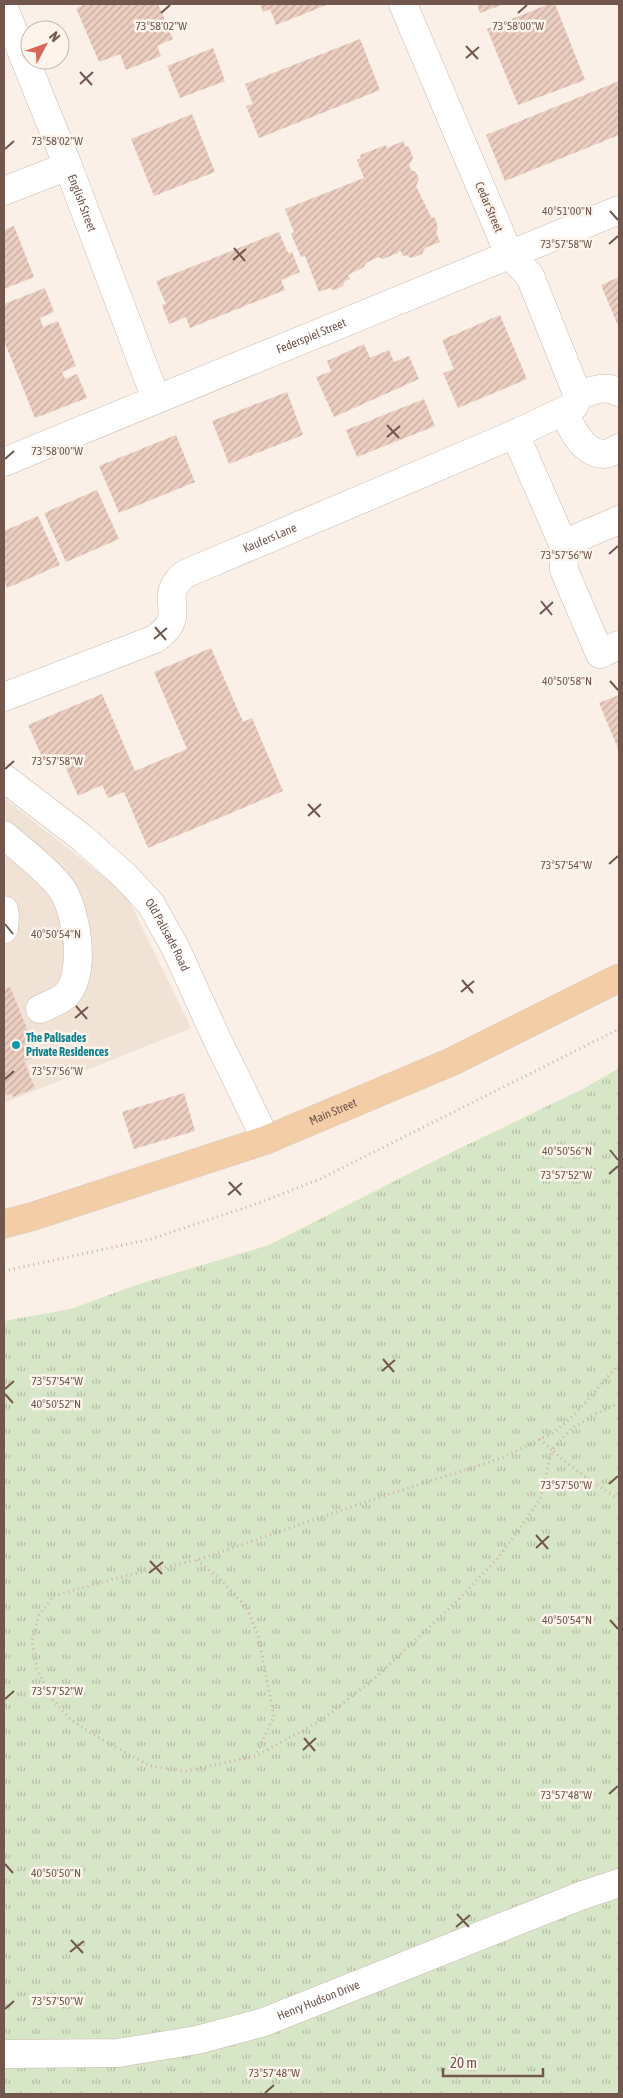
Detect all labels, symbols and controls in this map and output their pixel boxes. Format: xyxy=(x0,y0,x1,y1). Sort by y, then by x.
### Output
text: 73°58'02"W xyxy=(135,19,187,33)
text: 73°58'00"W xyxy=(492,19,544,33)
north arrow xyxy=(20,20,70,70)
text: N xyxy=(46,28,64,45)
text: 73°58'02"W xyxy=(31,134,83,148)
street label: English Street xyxy=(65,172,99,234)
street label: Cedar Street xyxy=(472,180,506,235)
text: 40°51'00"N xyxy=(542,204,592,218)
text: 73°57'58"W xyxy=(540,237,592,251)
street label: Federspiel Street xyxy=(274,315,349,357)
text: 73°58'00"W xyxy=(31,444,83,458)
street label: Kaufers Lane xyxy=(241,521,299,556)
text: 73°57'56"W xyxy=(540,548,592,562)
text: 40°50'58"N xyxy=(542,674,592,688)
text: 73°57'58"W xyxy=(31,754,83,768)
text: 73°57'54"W xyxy=(540,858,592,872)
street label: Old Palisade Road xyxy=(142,895,192,973)
text: 40°50'54"N xyxy=(31,927,81,941)
place label: The Palisades Private Residences xyxy=(26,1031,109,1059)
marker: The Palisades Private Residences xyxy=(10,1039,22,1051)
text: 73°57'56"W xyxy=(31,1064,83,1078)
street label: Main Street xyxy=(307,1095,359,1128)
text: 40°50'56"N xyxy=(542,1144,592,1158)
text: 73°57'52"W xyxy=(540,1168,592,1182)
text: 73°57'54"W xyxy=(31,1374,83,1388)
text: 40°50'52"N xyxy=(31,1397,81,1411)
text: 73°57'50"W xyxy=(540,1478,592,1492)
text: 40°50'54"N xyxy=(542,1613,592,1627)
text: 73°57'52"W xyxy=(31,1684,83,1698)
text: 73°57'48"W xyxy=(540,1788,592,1802)
text: 40°50'50"N xyxy=(31,1866,81,1880)
street label: Henry Hudson Drive xyxy=(275,1978,362,2023)
text: 73°57'50"W xyxy=(31,1994,83,2008)
scale bar xyxy=(443,2046,543,2078)
text: 20 m xyxy=(450,2054,477,2071)
text: 73°57'48"W xyxy=(248,2066,300,2080)

